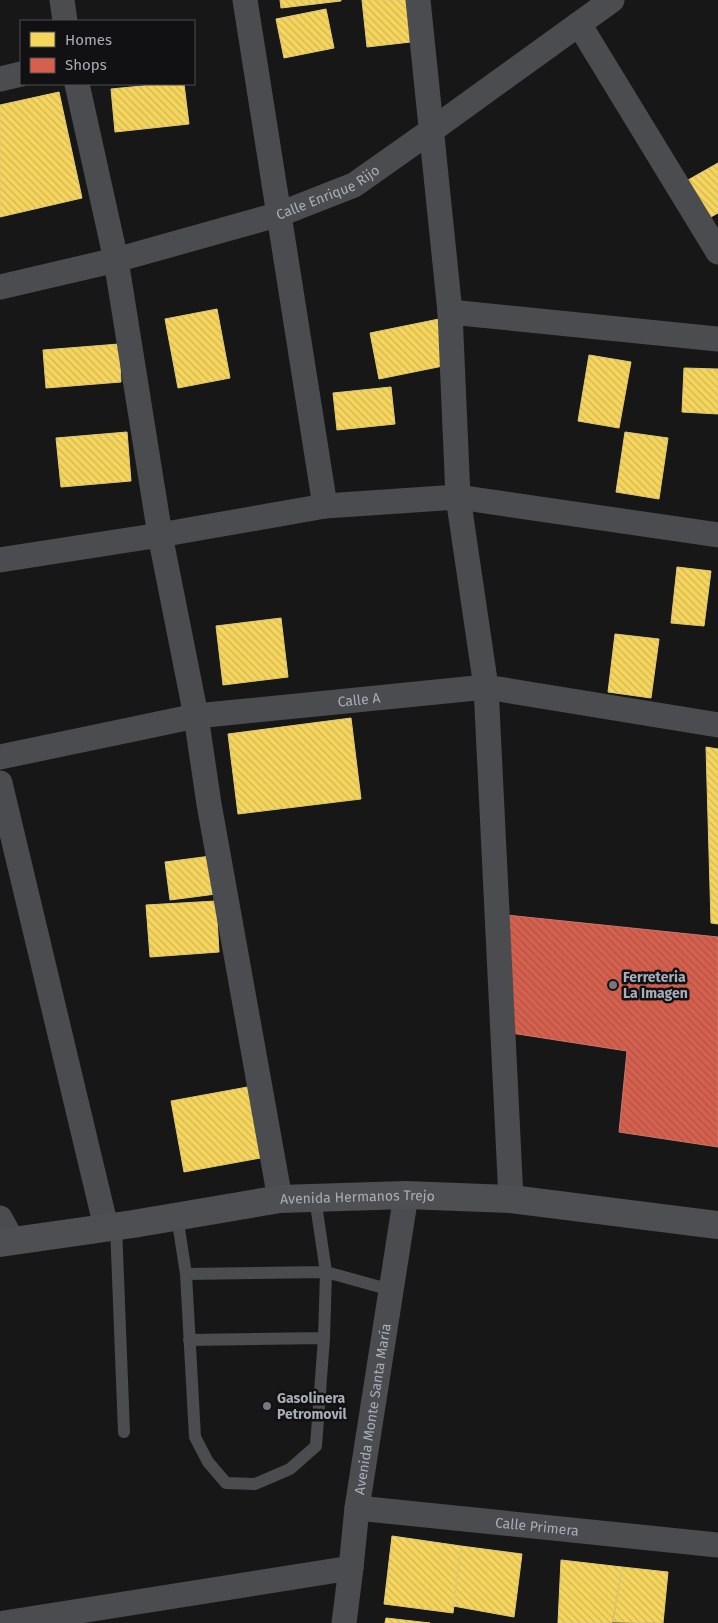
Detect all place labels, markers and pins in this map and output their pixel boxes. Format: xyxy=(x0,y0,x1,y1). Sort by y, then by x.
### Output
place label: Ferreteria La Imagen xyxy=(623,969,688,1002)
marker: Ferreteria La Imagen xyxy=(607,979,619,991)
place label: Gasolinera Petromovil xyxy=(277,1390,348,1423)
marker: Gasolinera Petromovil xyxy=(261,1400,273,1412)

